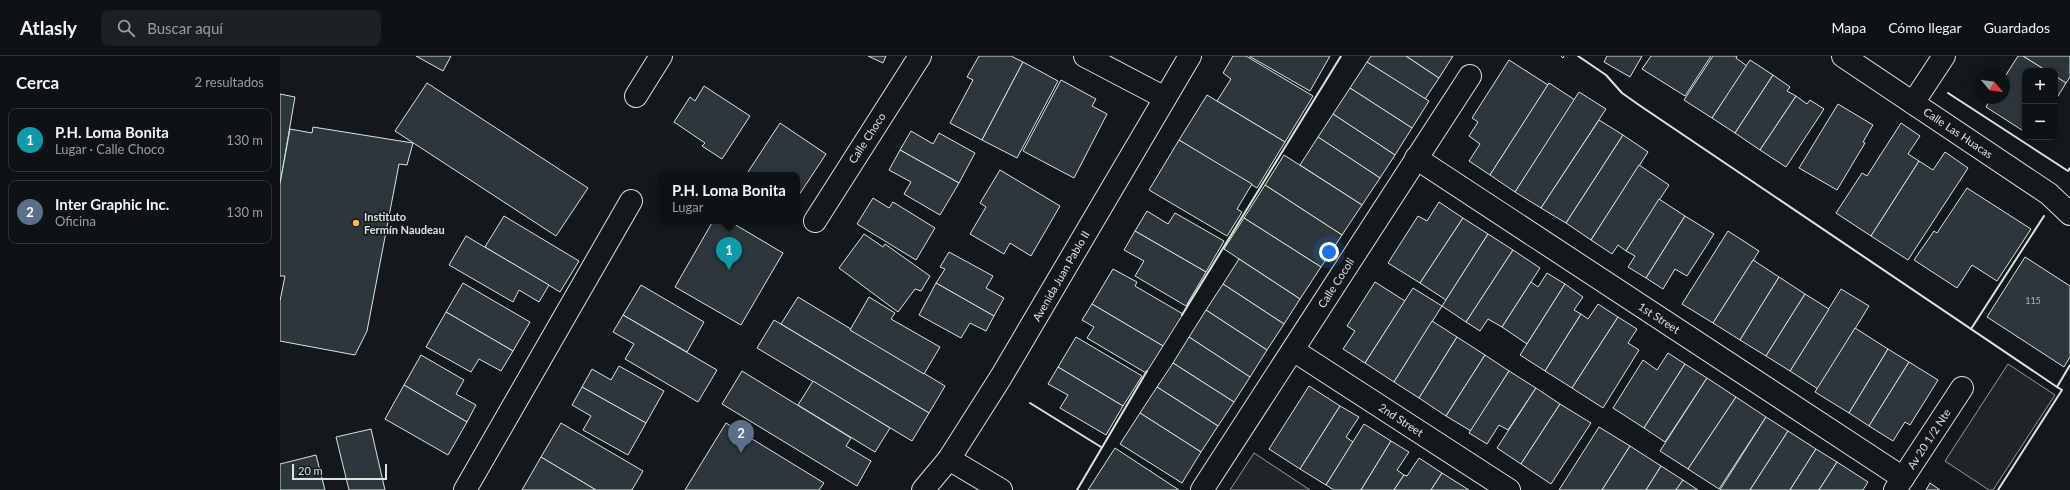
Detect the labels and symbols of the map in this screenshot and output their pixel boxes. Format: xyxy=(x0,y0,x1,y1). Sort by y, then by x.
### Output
north arrow xyxy=(1974,68,2010,104)
street label: Calle Las Huacas xyxy=(1921,105,1996,161)
street label: Calle Choco xyxy=(845,110,888,165)
place label: Instituto Fermín Naudeau xyxy=(364,210,445,236)
marker: Instituto Fermín Naudeau xyxy=(351,218,361,228)
street label: Avenida Juan Pablo II xyxy=(1029,228,1092,323)
pin: 1 xyxy=(716,237,742,270)
your location xyxy=(1319,242,1339,262)
street label: Calle Cocoli xyxy=(1315,255,1357,310)
house number: 115 xyxy=(2025,295,2041,306)
street label: 1st Street xyxy=(1636,299,1683,336)
street label: 2nd Street xyxy=(1377,400,1426,439)
street label: Av 20 1/2 Nte xyxy=(1904,406,1953,471)
pin: 2 xyxy=(728,420,754,453)
scale bar xyxy=(292,462,387,481)

